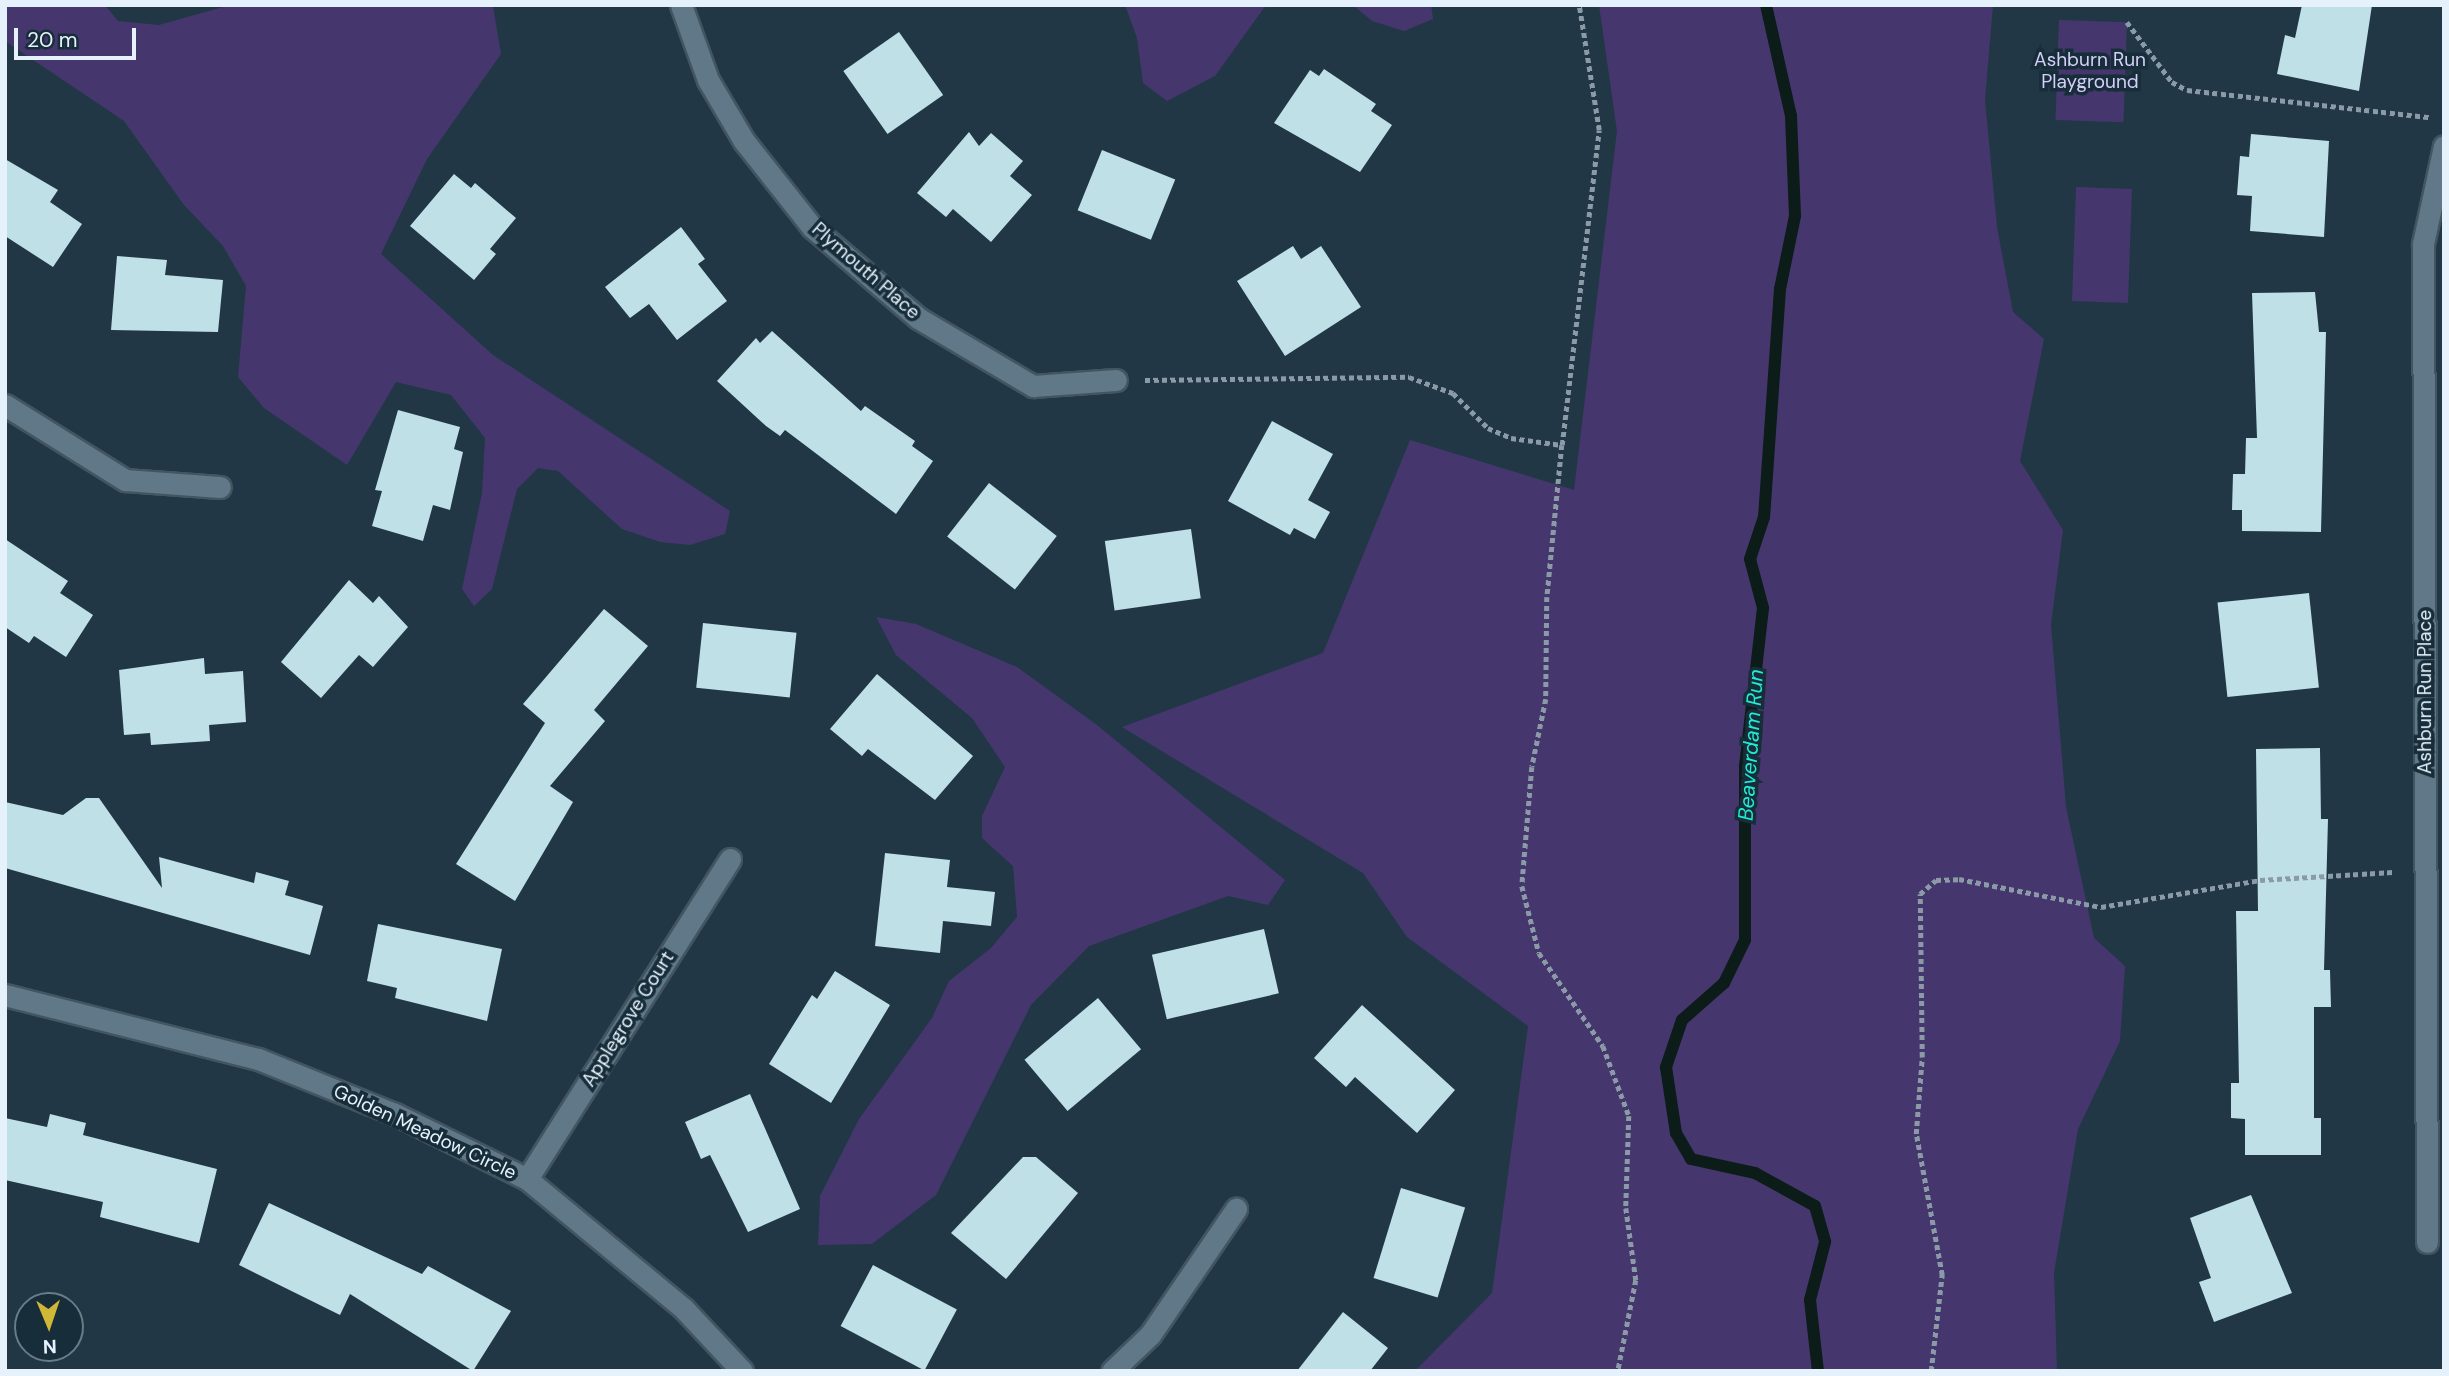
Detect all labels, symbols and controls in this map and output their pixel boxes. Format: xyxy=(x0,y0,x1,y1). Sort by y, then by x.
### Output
scale bar xyxy=(18,14,140,58)
text: 20 m xyxy=(27,26,78,54)
park label: Ashburn Run Playground xyxy=(2034,49,2146,93)
street label: Plymouth Place xyxy=(807,218,925,324)
street label: Ashburn Run Place xyxy=(2414,610,2436,774)
water label: Beaverdam Run xyxy=(1733,668,1769,822)
street label: Applegrove Court xyxy=(577,947,679,1091)
street label: Golden Meadow Circle xyxy=(330,1080,520,1184)
north arrow xyxy=(14,1292,84,1362)
text: N xyxy=(42,1334,57,1359)

